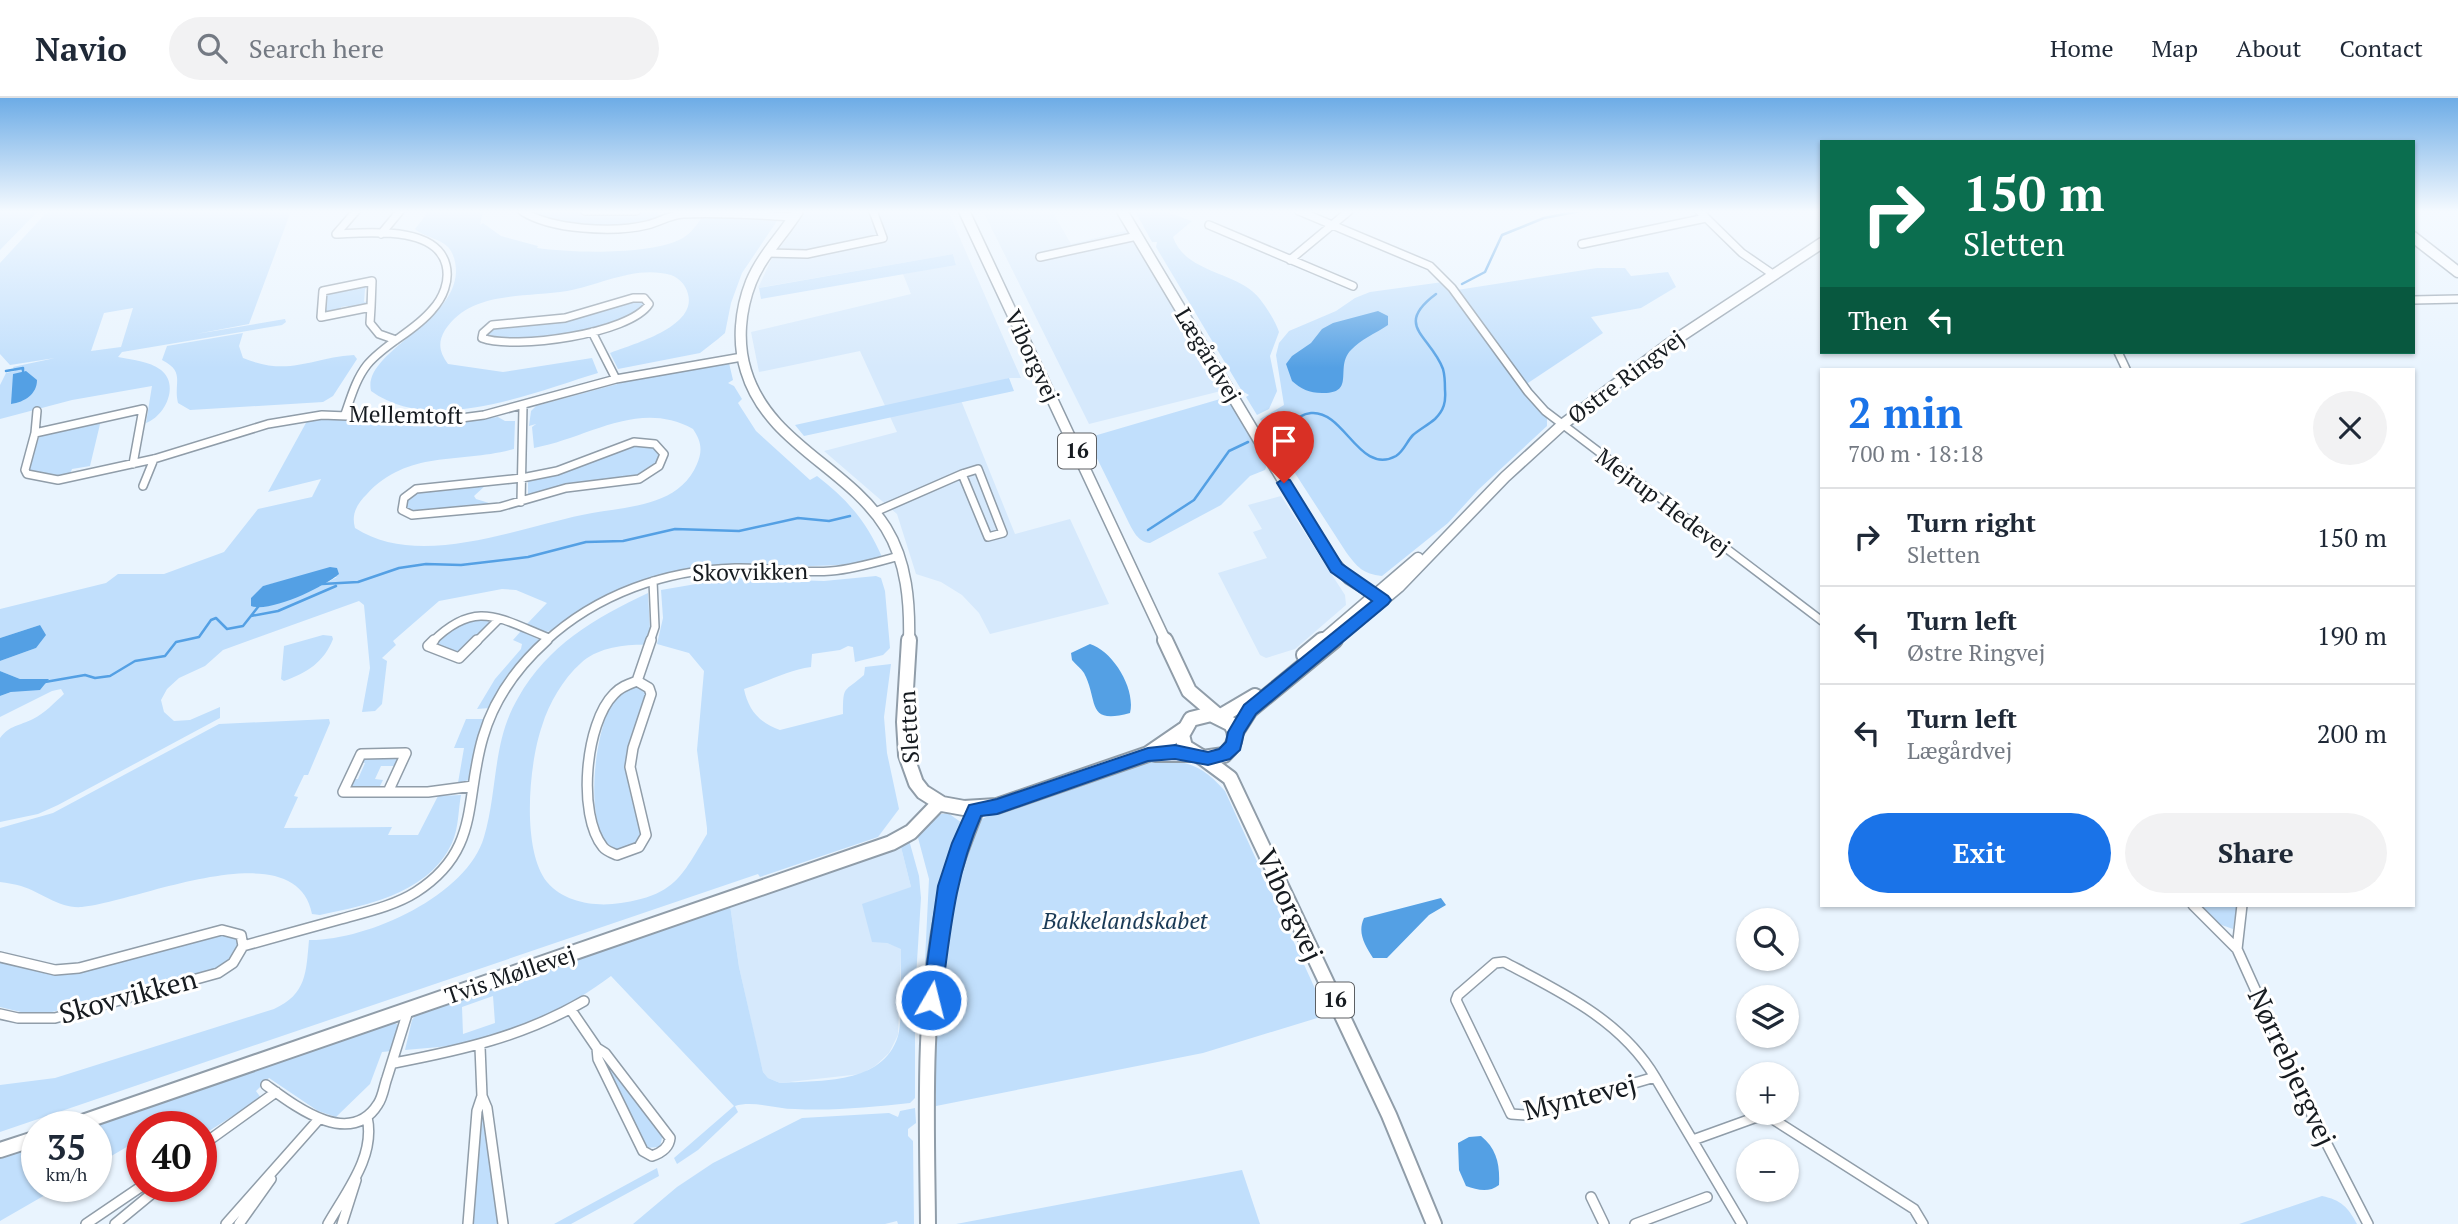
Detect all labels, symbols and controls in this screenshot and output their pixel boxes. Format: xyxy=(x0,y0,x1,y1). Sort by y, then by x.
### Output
search box xyxy=(169,17,659,80)
text: Navio xyxy=(35,27,127,70)
icon: search xyxy=(193,29,231,67)
text: Search here xyxy=(249,31,384,65)
text: Home xyxy=(2050,32,2114,64)
text: Map xyxy=(2152,32,2198,64)
text: About xyxy=(2236,32,2302,64)
text: Contact xyxy=(2340,32,2423,64)
text: 150 m xyxy=(1963,160,2105,225)
icon: right xyxy=(1848,168,1939,259)
text: Sletten xyxy=(1963,223,2065,265)
icon: left xyxy=(1922,301,1960,339)
street label: Lægårdvej xyxy=(1168,302,1249,408)
text: Then xyxy=(1848,303,1908,337)
street label: Viborgvej xyxy=(998,305,1067,407)
street label: Østre Ringvej xyxy=(1561,323,1690,431)
text: 2 min xyxy=(1848,384,1963,440)
button: close xyxy=(2313,391,2387,465)
street label: Mellemtoft xyxy=(349,398,464,431)
pin xyxy=(1254,411,1314,483)
icon: arrive xyxy=(1265,422,1303,460)
road number: 16 xyxy=(1058,434,1096,468)
text: 700 m · 18:18 xyxy=(1848,438,1983,469)
street label: Mejrup Hedevej xyxy=(1590,441,1737,562)
text: Turn right xyxy=(1907,505,2036,539)
icon: right xyxy=(1848,518,1886,556)
text: 150 m xyxy=(2317,520,2387,554)
text: Sletten xyxy=(1907,539,1980,570)
street label: Skovvikken xyxy=(692,555,809,588)
text: Turn left xyxy=(1907,603,2017,637)
icon: left xyxy=(1848,616,1886,654)
text: 190 m xyxy=(2317,618,2387,652)
text: Østre Ringvej xyxy=(1907,637,2045,668)
street label: Sletten xyxy=(891,689,926,764)
text: Turn left xyxy=(1907,701,2017,735)
icon: left xyxy=(1848,714,1886,752)
text: 200 m xyxy=(2317,716,2387,750)
text: Lægårdvej xyxy=(1907,735,2012,766)
button: Exit xyxy=(1848,813,2111,893)
button: Share xyxy=(2125,813,2387,893)
street label: Viborgvej xyxy=(1248,843,1333,967)
park label: Bakkelandskabet xyxy=(1041,905,1209,936)
map controls xyxy=(1736,908,1799,1202)
button: search xyxy=(1736,908,1799,971)
street label: Tvis Møllevej xyxy=(441,938,579,1011)
street label: Skovvikken xyxy=(55,959,201,1032)
position arrow xyxy=(894,963,968,1037)
road number: 16 xyxy=(1316,982,1354,1018)
street label: Nørrebjergvej xyxy=(2240,982,2345,1152)
button: layers xyxy=(1736,985,1799,1048)
button: + xyxy=(1736,1062,1799,1125)
street label: Myntevej xyxy=(1520,1065,1640,1128)
speed limit sign: 40 xyxy=(126,1111,217,1202)
text: 35 xyxy=(47,1124,86,1170)
button: − xyxy=(1736,1139,1799,1202)
text: km/h xyxy=(46,1162,87,1186)

